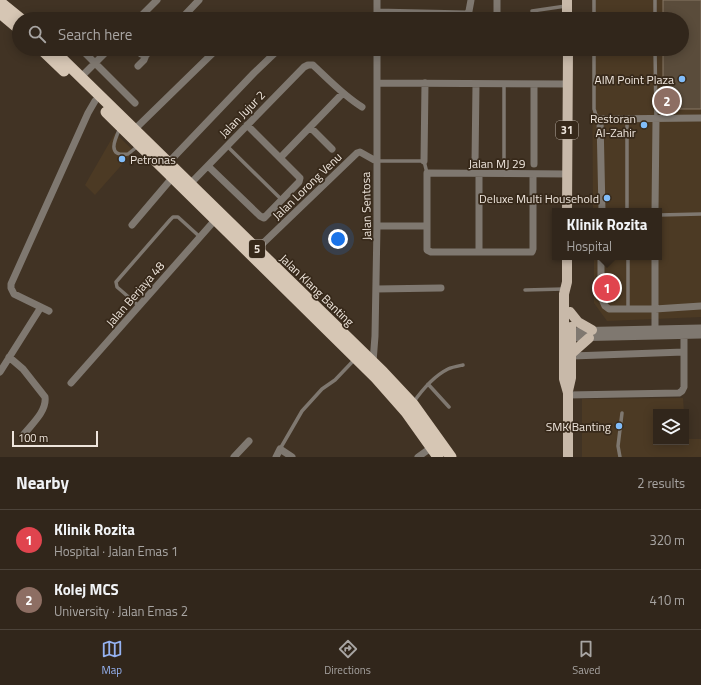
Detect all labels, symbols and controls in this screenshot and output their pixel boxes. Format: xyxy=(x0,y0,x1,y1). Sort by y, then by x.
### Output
search box xyxy=(12,12,689,56)
icon: search xyxy=(26,23,48,45)
text: Search here xyxy=(58,23,132,46)
place label: AIM Point Plaza xyxy=(595,70,674,89)
marker: AIM Point Plaza xyxy=(677,74,687,84)
street label: Jalan Jujur 2 xyxy=(214,86,270,142)
pin: 2 xyxy=(654,86,680,116)
place label: Restoran Al-Zahir xyxy=(590,109,636,142)
marker: Restoran Al-Zahir xyxy=(639,120,649,130)
road number: 31 xyxy=(556,121,578,139)
street label: Jalan Lorong Venu xyxy=(268,148,346,224)
place label: Petronas xyxy=(130,150,176,169)
marker: Petronas xyxy=(117,154,127,164)
street label: Jalan MJ 29 xyxy=(469,154,526,173)
street label: Jalan Sentosa xyxy=(356,172,376,240)
place label: Deluxe Multi Household xyxy=(479,189,599,208)
marker: Deluxe Multi Household xyxy=(602,193,612,203)
popup xyxy=(552,208,662,260)
text: Klinik Rozita xyxy=(567,213,647,236)
your location xyxy=(328,229,348,249)
text: Hospital xyxy=(567,236,612,256)
road number: 5 xyxy=(249,240,265,258)
street label: Jalan Klang Banting xyxy=(275,249,359,331)
street label: Jalan Berjaya 48 xyxy=(101,257,169,331)
pin: 1 xyxy=(594,273,620,303)
map controls xyxy=(653,409,689,445)
button: layers xyxy=(653,409,689,445)
place label: SMK Banting xyxy=(546,417,611,436)
marker: SMK Banting xyxy=(614,421,624,431)
scale bar xyxy=(12,429,98,448)
text: 100 m xyxy=(18,430,48,446)
text: Nearby xyxy=(16,470,69,496)
text: 2 results xyxy=(637,473,685,493)
text: Klinik Rozita xyxy=(54,518,135,541)
text: 1 xyxy=(25,530,33,550)
text: 320 m xyxy=(649,530,685,550)
text: Hospital · Jalan Emas 1 xyxy=(54,541,178,561)
text: Kolej MCS xyxy=(54,578,119,601)
text: 2 xyxy=(25,590,33,610)
text: 410 m xyxy=(649,590,685,610)
text: University · Jalan Emas 2 xyxy=(54,601,188,621)
tab: Map xyxy=(101,638,123,678)
tab: Directions xyxy=(324,638,371,678)
tab: Saved xyxy=(572,638,600,678)

